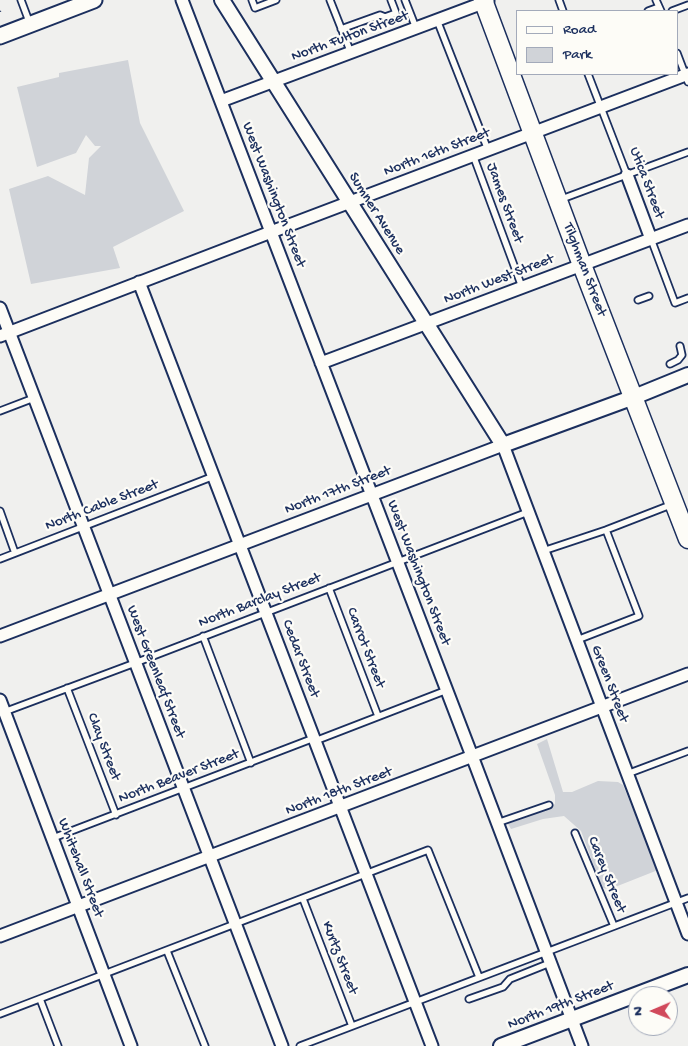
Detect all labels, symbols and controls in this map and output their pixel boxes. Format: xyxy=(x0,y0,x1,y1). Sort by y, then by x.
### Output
street label: North Fulton Street xyxy=(289,7,411,67)
legend xyxy=(516,10,678,75)
text: Road xyxy=(563,21,596,39)
text: Park xyxy=(563,46,592,64)
street label: West Washington Street xyxy=(237,120,309,270)
street label: North 16th Street xyxy=(381,125,493,181)
street label: Utica Street xyxy=(624,145,668,221)
street label: James Street xyxy=(481,161,527,245)
street label: Sumner Avenue xyxy=(344,170,408,258)
street label: Tilghman Street xyxy=(558,221,610,319)
street label: North West Street xyxy=(441,251,557,309)
street label: North 17th Street xyxy=(282,462,394,520)
street label: North Cable Street xyxy=(43,476,161,536)
street label: West Washington Street xyxy=(382,498,454,648)
street label: North Barclay Street xyxy=(196,569,324,633)
street label: West Greenleaf Street xyxy=(121,603,189,741)
street label: Carrot Street xyxy=(341,605,389,691)
street label: Cedar Street xyxy=(277,618,323,700)
street label: Green Street xyxy=(586,643,632,725)
street label: Clay Street xyxy=(82,711,124,783)
street label: North Beaver Street xyxy=(116,746,242,808)
street label: North 18th Street xyxy=(283,763,395,821)
street label: Whitehall Street xyxy=(53,816,107,920)
street label: Carey Street xyxy=(583,834,629,916)
street label: Kurtz Street xyxy=(317,919,361,997)
street label: North 19th Street xyxy=(506,978,616,1034)
north arrow xyxy=(628,986,678,1036)
text: N xyxy=(630,1007,647,1016)

